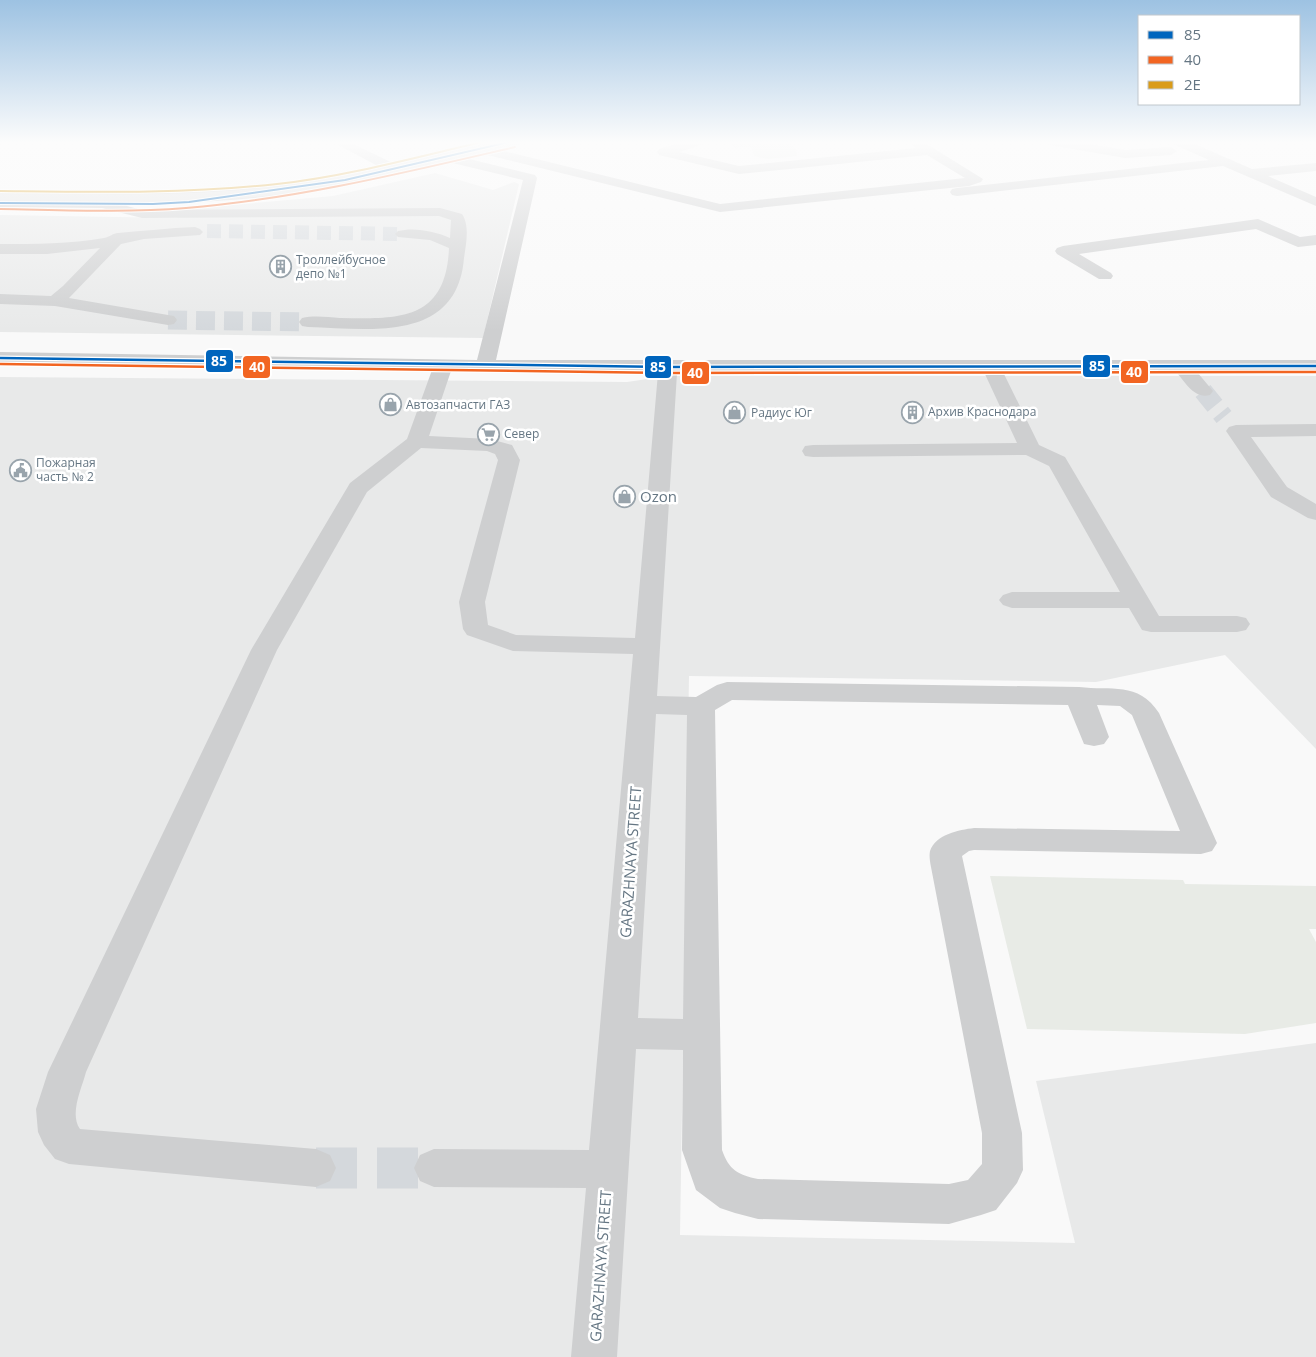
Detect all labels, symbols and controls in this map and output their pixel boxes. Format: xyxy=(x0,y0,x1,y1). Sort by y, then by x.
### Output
legend xyxy=(1138,15,1301,105)
text: 85 xyxy=(1184,24,1201,44)
text: 40 xyxy=(1184,49,1201,69)
text: 2Е xyxy=(1184,74,1201,94)
place label: Троллейбусное депо №1 xyxy=(296,251,386,282)
building icon: Троллейбусное депо №1 xyxy=(268,255,292,279)
line badge: 85 xyxy=(205,349,234,373)
text: 85 xyxy=(211,351,227,370)
line badge: 85 xyxy=(1082,354,1111,378)
line badge: 40 xyxy=(242,355,271,379)
line badge: 85 xyxy=(644,355,672,379)
text: 85 xyxy=(1089,356,1105,375)
text: 40 xyxy=(249,357,265,376)
text: 85 xyxy=(650,357,666,376)
line badge: 40 xyxy=(1120,360,1149,384)
line badge: 40 xyxy=(681,361,710,385)
text: 40 xyxy=(1126,362,1142,381)
text: 40 xyxy=(687,363,703,382)
shop icon: Автозапчасти ГАЗ xyxy=(378,393,402,417)
place label: Автозапчасти ГАЗ xyxy=(406,396,510,413)
building icon: Архив Краснодара xyxy=(900,400,924,424)
shop icon: Радиус Юг xyxy=(723,401,747,425)
place label: Архив Краснодара xyxy=(928,403,1036,420)
place label: Радиус Юг xyxy=(751,404,812,421)
supermarket icon: Север xyxy=(476,422,500,446)
place label: Север xyxy=(504,425,539,442)
place label: Пожарная часть № 2 xyxy=(36,454,96,485)
public building icon: Пожарная часть № 2 xyxy=(8,458,32,482)
shop icon: Ozon xyxy=(612,485,636,509)
place label: Ozon xyxy=(640,486,677,506)
street label: GARAZHNAYA STREET xyxy=(615,785,645,938)
street label: GARAZHNAYA STREET xyxy=(585,1189,615,1342)

